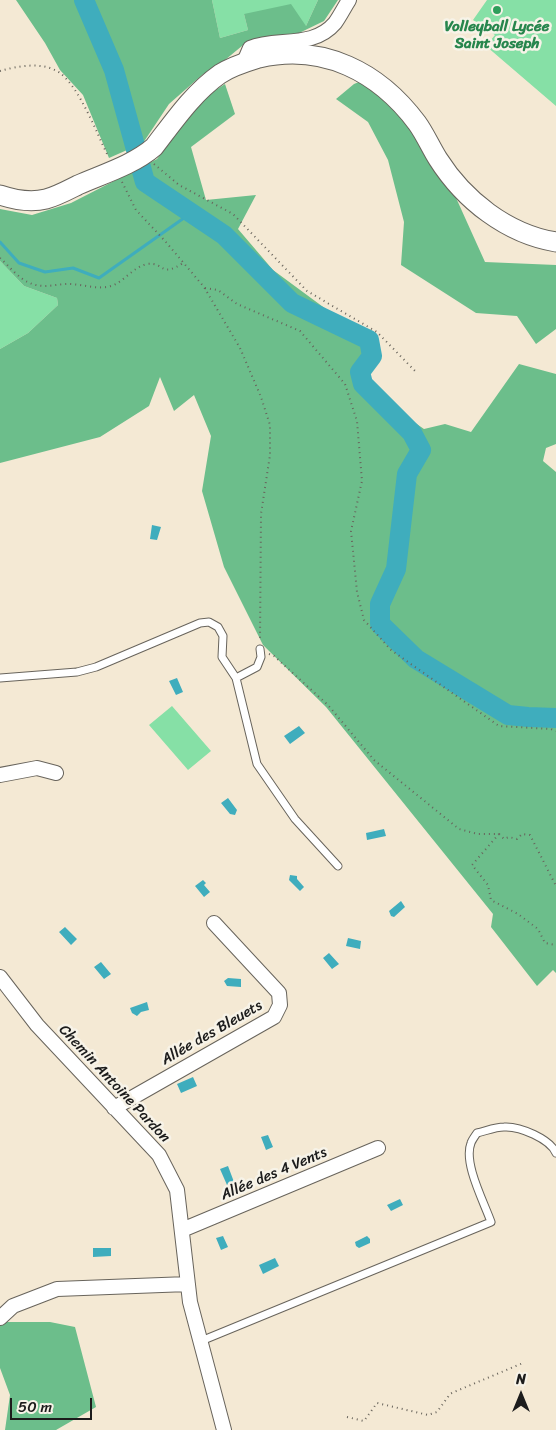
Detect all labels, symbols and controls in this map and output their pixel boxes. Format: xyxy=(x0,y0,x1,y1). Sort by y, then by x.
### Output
marker: Volleyball Lycée Saint Joseph xyxy=(491,4,503,16)
place label: Volleyball Lycée Saint Joseph xyxy=(444,18,550,53)
street label: Allée des Bleuets xyxy=(158,997,266,1069)
street label: Chemin Antoine Pardon xyxy=(55,1021,173,1147)
street label: Allée des 4 Vents xyxy=(218,1144,330,1204)
text: N xyxy=(516,1367,526,1392)
north arrow xyxy=(496,1370,546,1420)
scale bar xyxy=(12,1388,95,1420)
text: 50 m xyxy=(18,1394,52,1420)

